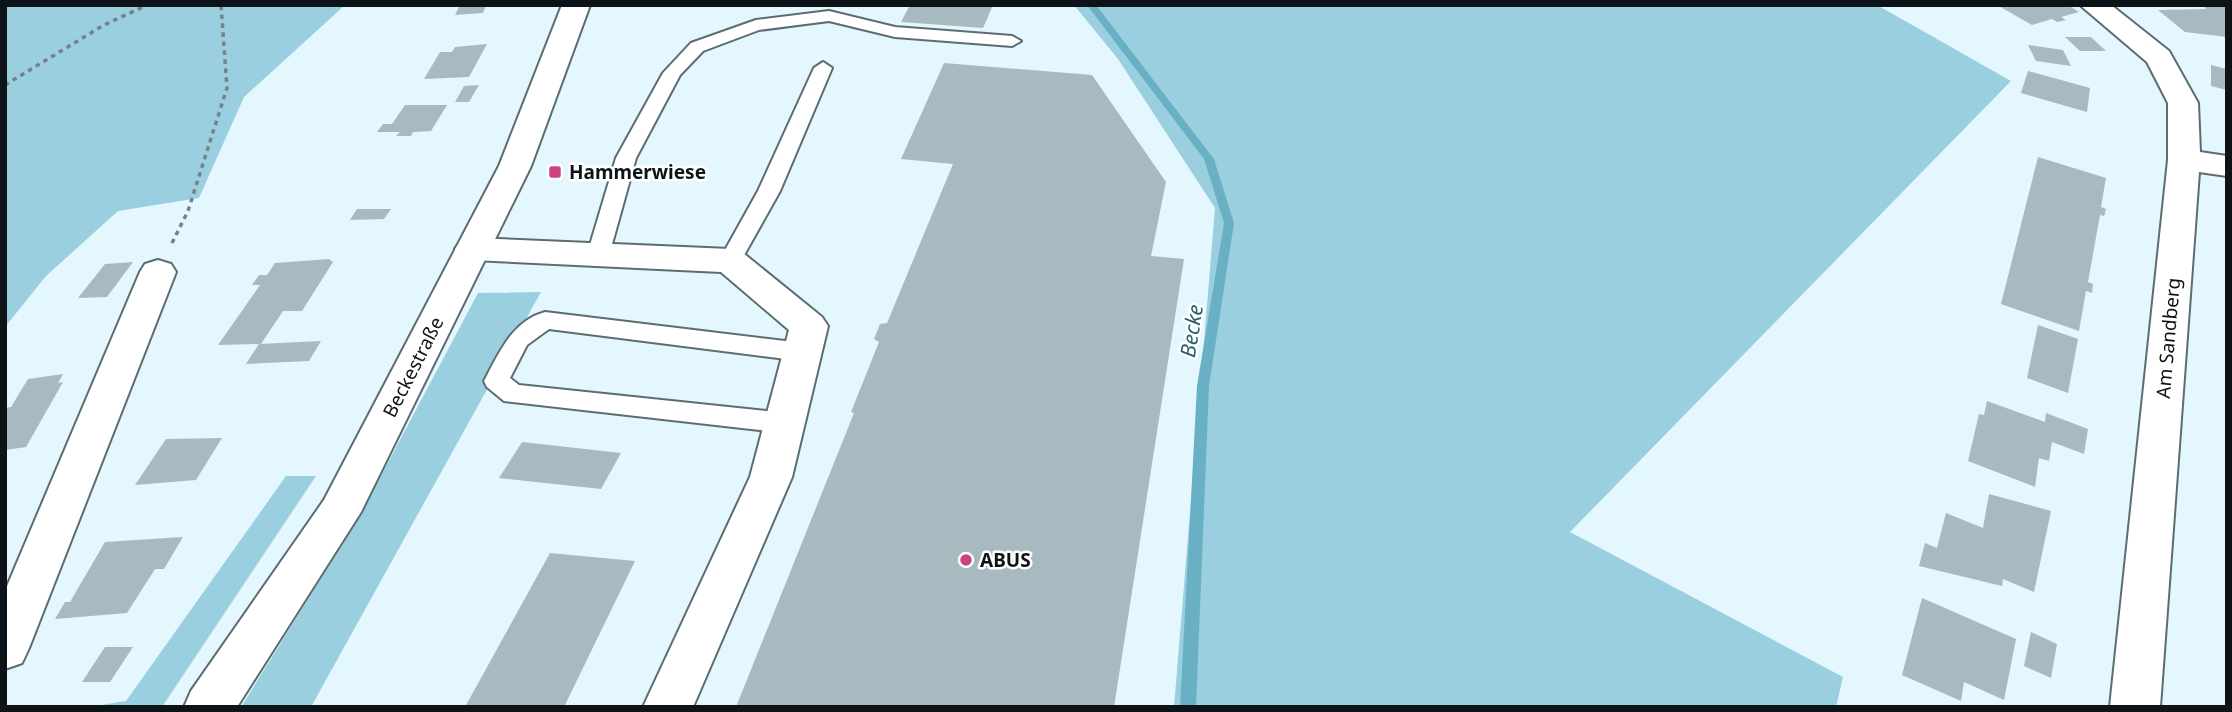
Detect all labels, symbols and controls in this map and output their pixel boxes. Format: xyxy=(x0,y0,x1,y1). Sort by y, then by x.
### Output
place label: Hammerwiese xyxy=(569,159,706,185)
marker: Hammerwiese xyxy=(547,164,563,180)
street label: Am Sandberg xyxy=(2150,277,2186,399)
water label: Becke xyxy=(1173,302,1209,359)
street label: Beckestraße xyxy=(376,312,450,422)
place label: ABUS xyxy=(980,547,1031,573)
marker: ABUS xyxy=(958,552,974,568)

